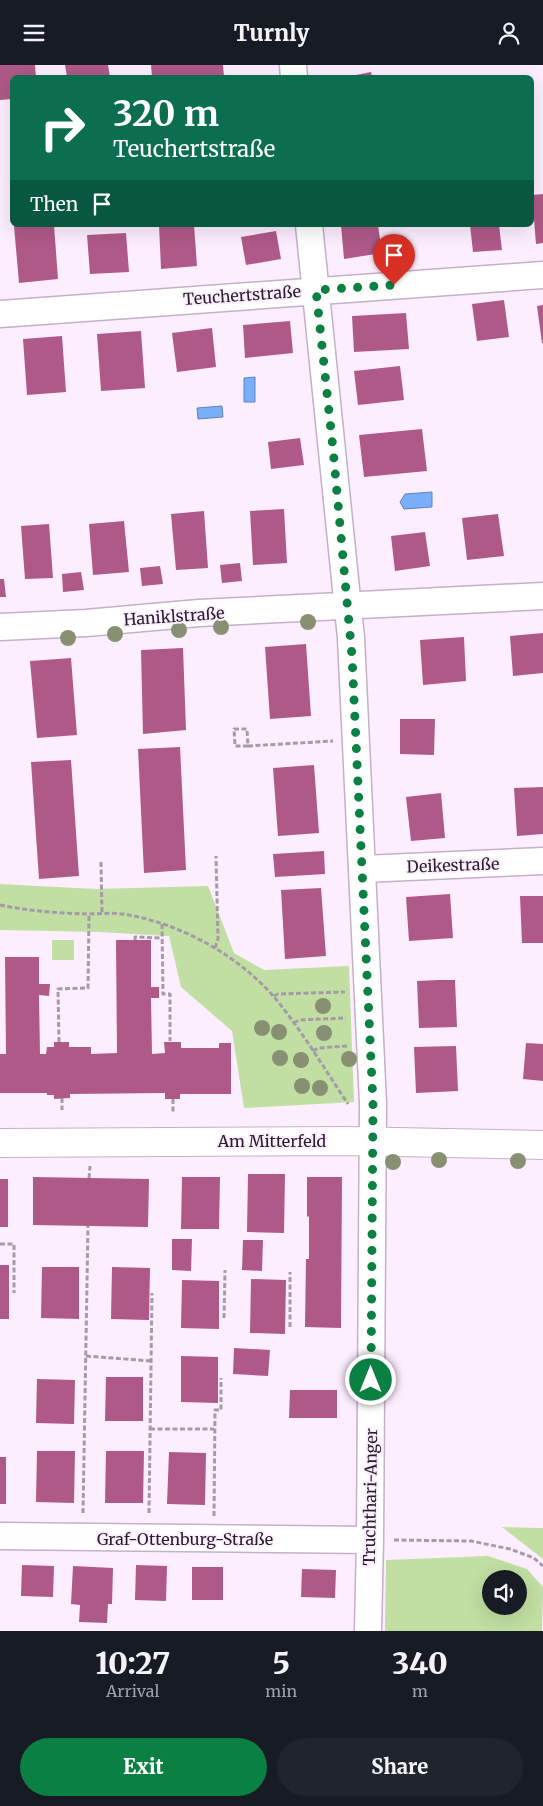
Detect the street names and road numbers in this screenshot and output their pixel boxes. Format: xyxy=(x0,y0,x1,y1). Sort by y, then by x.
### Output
street label: Teuchertstraße xyxy=(182,281,302,309)
street label: Haniklstraße xyxy=(123,603,225,629)
street label: Deikestraße xyxy=(406,853,500,877)
street label: Am Mitterfeld xyxy=(217,1131,327,1151)
street label: Truchthari-Anger xyxy=(359,1428,381,1566)
street label: Graf-Ottenburg-Straße xyxy=(97,1529,273,1549)

